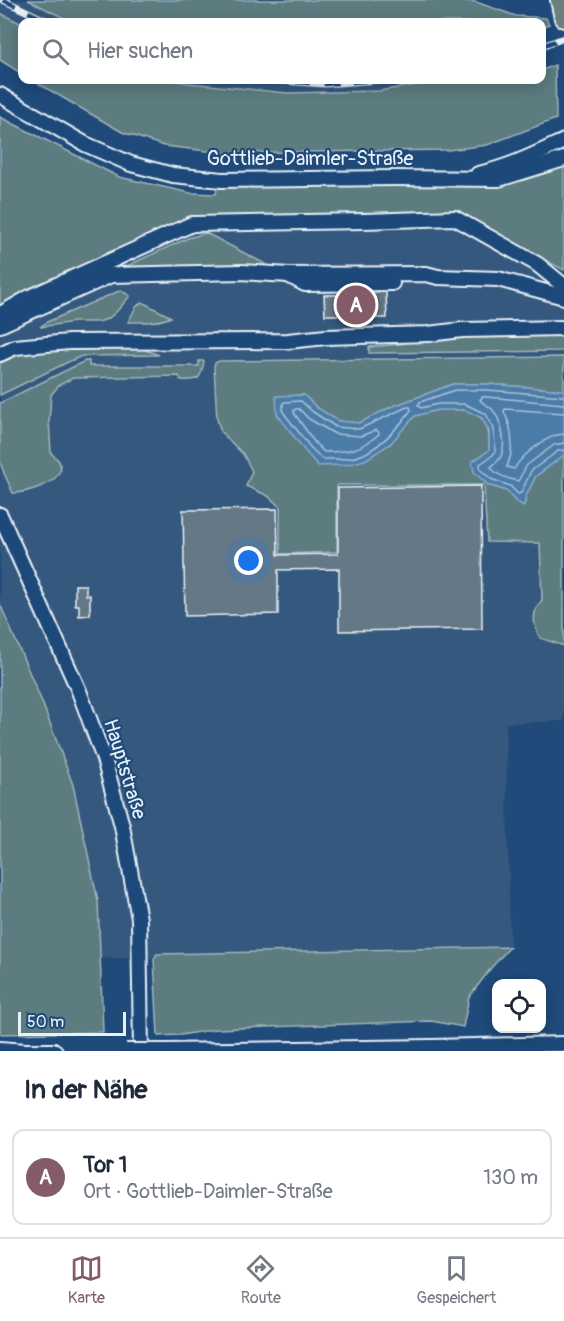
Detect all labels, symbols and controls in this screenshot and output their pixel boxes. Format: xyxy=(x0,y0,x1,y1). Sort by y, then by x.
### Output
search box xyxy=(18,18,546,84)
icon: search xyxy=(39,35,72,68)
text: Hier suchen xyxy=(87,37,193,65)
street label: Gottlieb-Daimler-Straße xyxy=(207,146,413,171)
pin: A xyxy=(336,282,376,328)
your location xyxy=(234,546,263,575)
street label: Hauptstraße xyxy=(98,716,152,822)
map controls xyxy=(492,979,546,1033)
button: locate xyxy=(492,979,546,1033)
scale bar xyxy=(18,1009,126,1036)
text: 50 m xyxy=(27,1012,64,1032)
text: In der Nähe xyxy=(24,1074,147,1106)
text: Tor 1 xyxy=(83,1151,127,1179)
text: A xyxy=(39,1165,52,1190)
text: 130 m xyxy=(483,1165,538,1190)
text: Ort · Gottlieb-Daimler-Straße xyxy=(83,1179,333,1204)
tab: Karte xyxy=(68,1252,105,1308)
tab: Route xyxy=(241,1252,281,1308)
tab: Gespeichert xyxy=(417,1252,496,1308)

